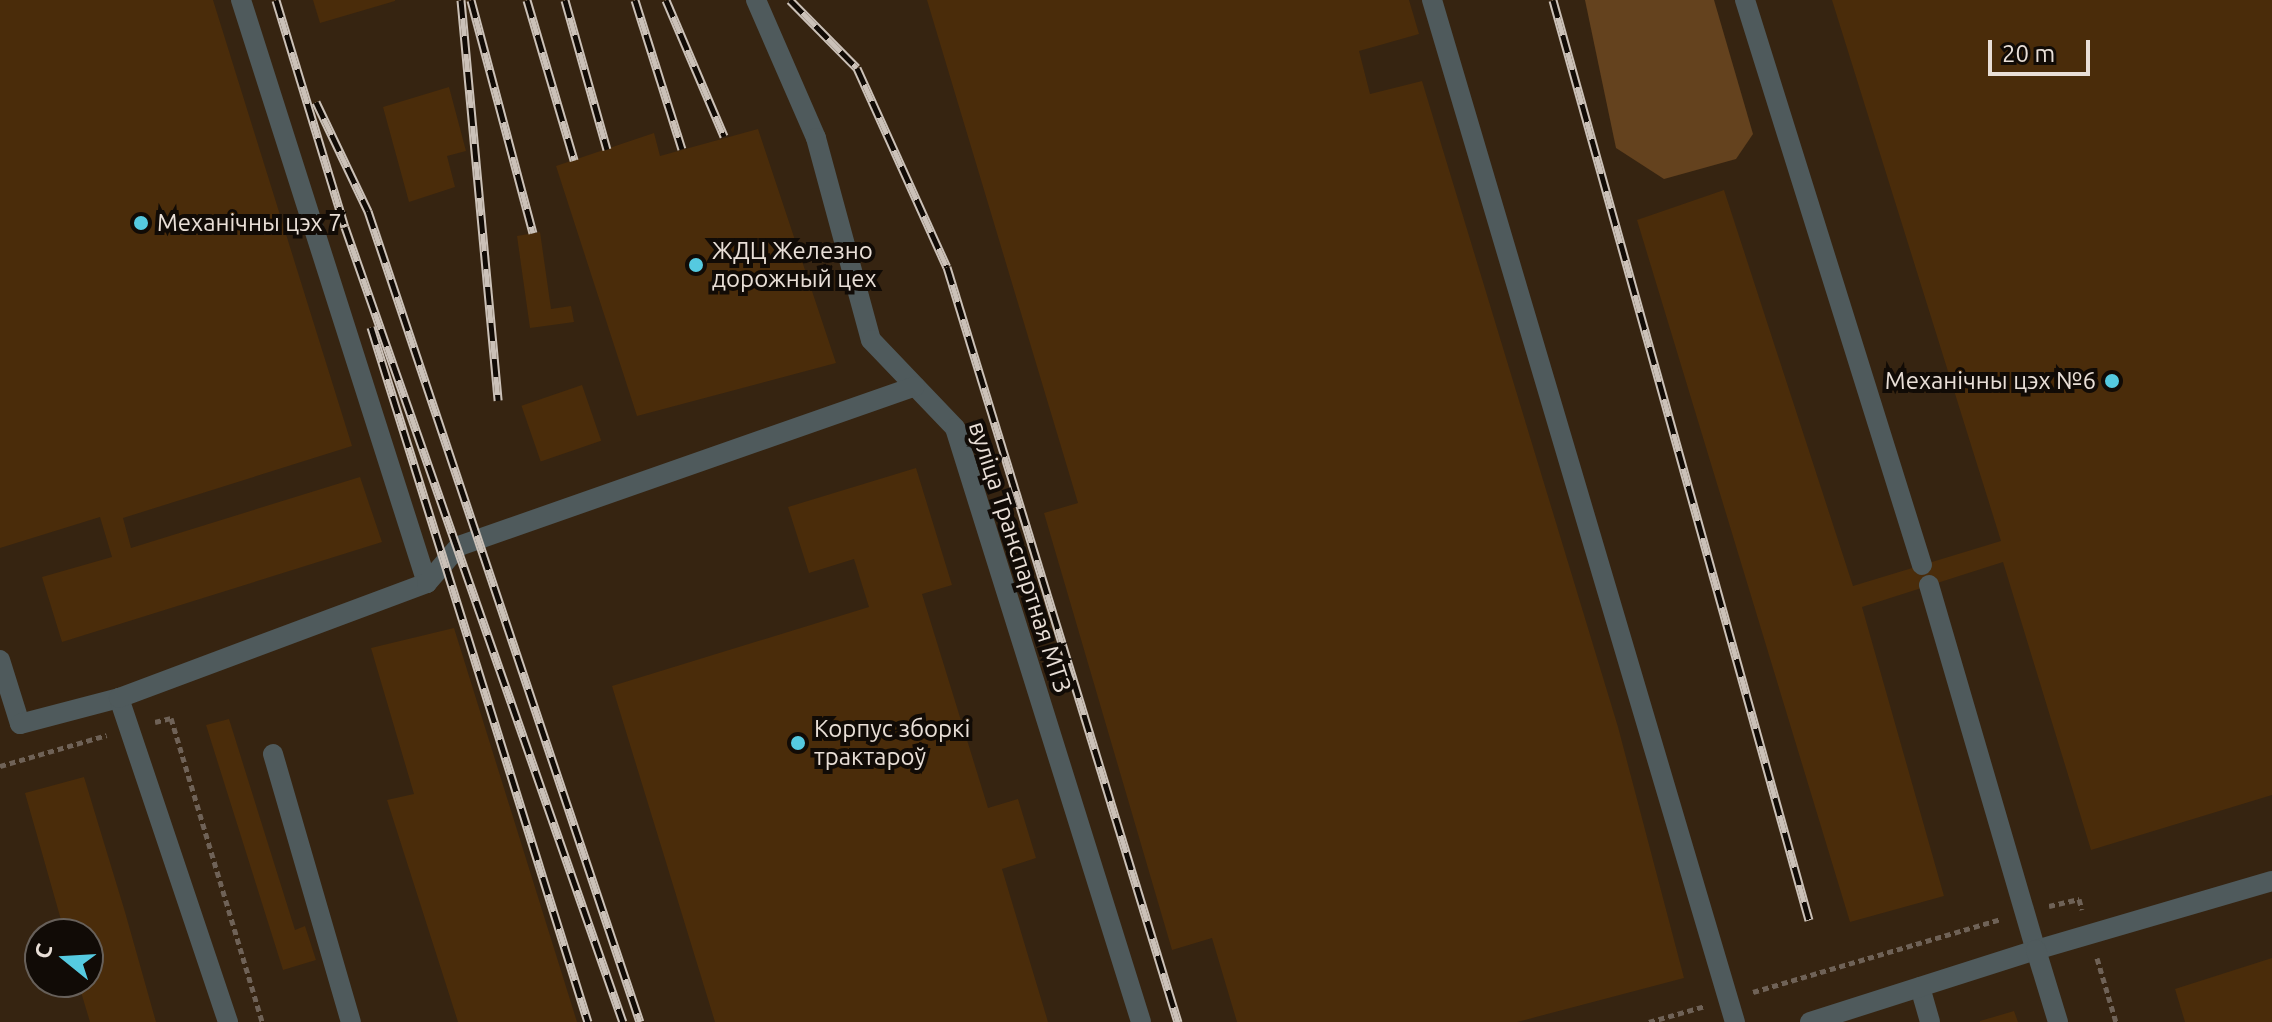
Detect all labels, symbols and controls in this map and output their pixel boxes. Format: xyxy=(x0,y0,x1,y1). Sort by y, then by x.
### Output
scale bar xyxy=(1992,24,2094,74)
text: 20 m xyxy=(2002,40,2055,67)
place label: Механічны цэх 7 xyxy=(157,209,342,237)
marker: Механічны цэх 7 xyxy=(132,214,150,232)
place label: ЖДЦ Железно дорожный цех xyxy=(712,237,877,293)
marker: ЖДЦ Железно дорожный цех xyxy=(687,256,705,274)
place label: Механічны цэх №6 xyxy=(1885,367,2096,395)
marker: Механічны цэх №6 xyxy=(2103,372,2121,390)
street label: вуліца Транспартная МТЗ xyxy=(962,418,1078,696)
place label: Корпус зборкі трактароў xyxy=(814,715,970,771)
marker: Корпус зборкі трактароў xyxy=(789,734,807,752)
north arrow xyxy=(24,918,104,998)
text: С xyxy=(29,940,57,962)

